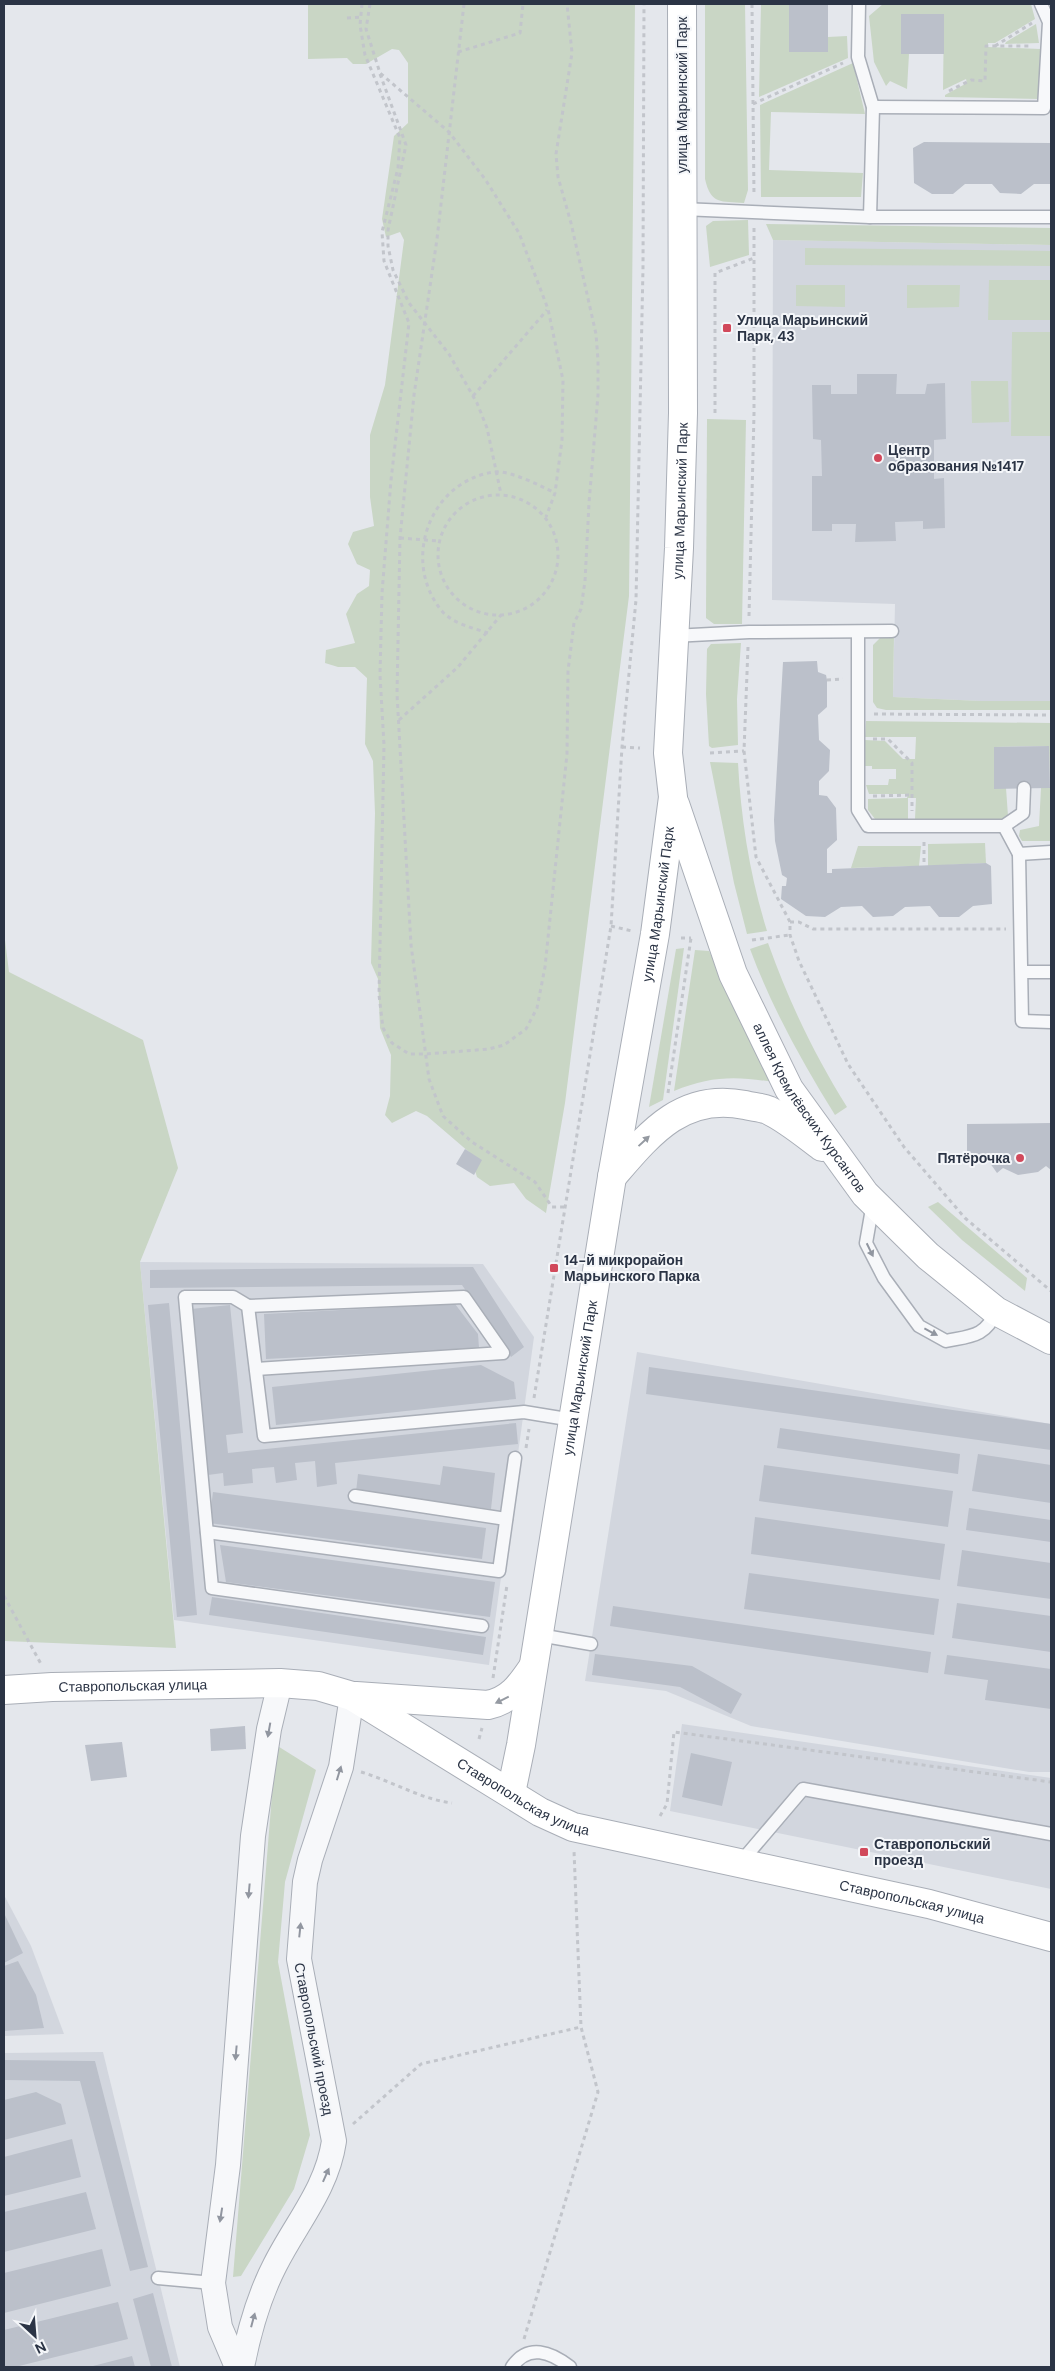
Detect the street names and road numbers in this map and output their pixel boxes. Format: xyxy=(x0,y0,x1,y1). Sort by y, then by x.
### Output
street label: улица Марьинский Парк xyxy=(673,16,691,173)
street label: улица Марьинский Парк xyxy=(668,421,692,580)
street label: улица Марьинский Парк xyxy=(638,825,678,983)
street label: аллея Кремлёвских Курсантов xyxy=(749,1020,870,1196)
street label: улица Марьинский Парк xyxy=(559,1298,601,1457)
street label: Ставропольская улица xyxy=(58,1675,208,1696)
street label: Ставропольская улица xyxy=(454,1754,591,1839)
street label: Ставропольская улица xyxy=(838,1876,987,1928)
street label: Ставропольский проезд xyxy=(290,1961,338,2117)

